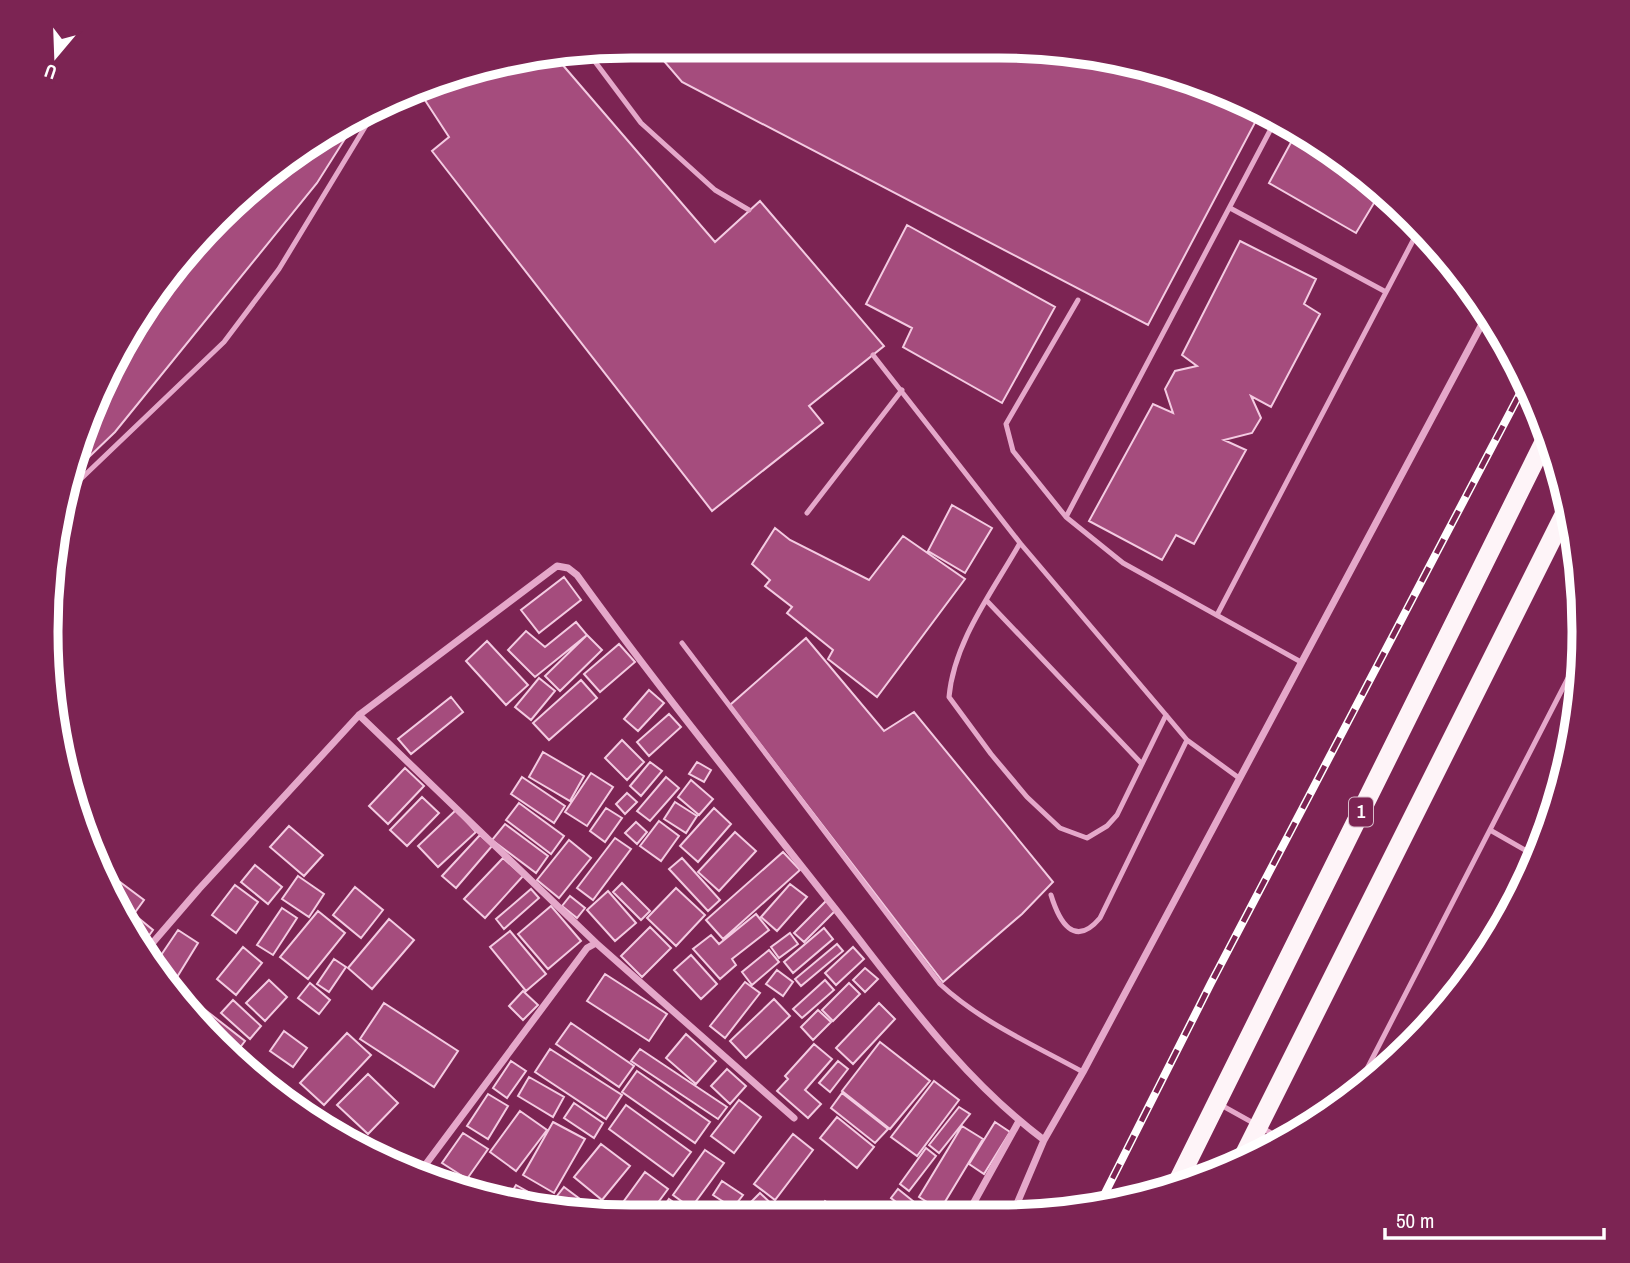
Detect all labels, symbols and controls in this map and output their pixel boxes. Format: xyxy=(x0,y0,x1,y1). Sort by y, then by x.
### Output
north arrow xyxy=(21,21,91,91)
text: U xyxy=(41,58,60,86)
road number: 1 xyxy=(1349,798,1373,826)
scale bar xyxy=(1385,1196,1604,1240)
text: 50 m xyxy=(1396,1206,1434,1235)

